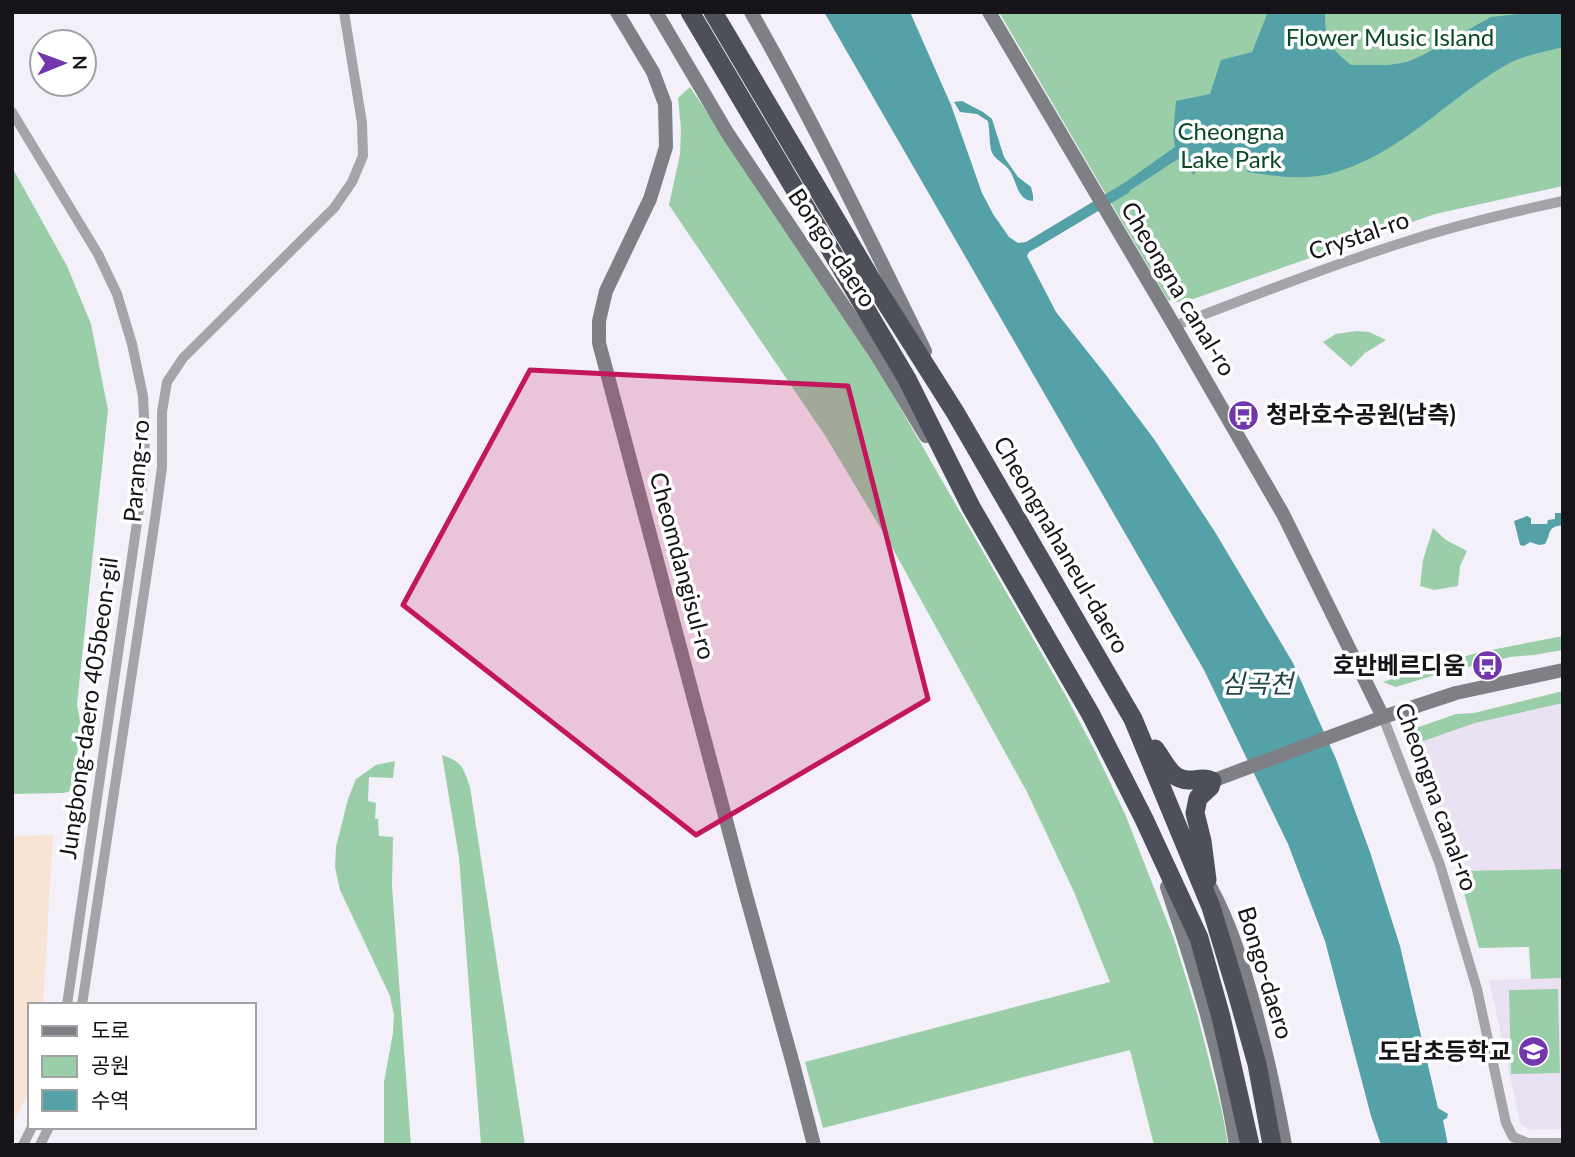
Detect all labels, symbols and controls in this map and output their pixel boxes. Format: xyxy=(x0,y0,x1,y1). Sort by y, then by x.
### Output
park label: Flower Music Island xyxy=(1286,22,1494,51)
north arrow xyxy=(28,28,98,98)
text: N xyxy=(69,55,92,70)
park label: Cheongna Lake Park xyxy=(1178,116,1284,173)
street label: Bongo-daero xyxy=(783,182,884,312)
street label: Cheongna canal-ro xyxy=(1116,196,1243,381)
street label: Crystal-ro xyxy=(1305,204,1413,265)
bus stop icon: 청라호수공원(남측) xyxy=(1226,398,1260,432)
place label: 청라호수공원(남측) xyxy=(1266,399,1456,428)
street label: Parang-ro xyxy=(117,418,154,523)
street label: Cheongnahaneul-daero xyxy=(988,430,1136,658)
street label: Cheomdangisul-ro xyxy=(645,469,722,662)
street label: Jungbong-daero 405beon-gil xyxy=(52,555,123,861)
bus stop icon: 호반베르디움 xyxy=(1471,649,1505,683)
place label: 호반베르디움 xyxy=(1333,650,1465,679)
water label: 심곡천 xyxy=(1221,667,1296,699)
street label: Cheongna canal-ro xyxy=(1390,698,1485,895)
street label: Bongo-daero xyxy=(1233,903,1300,1042)
legend xyxy=(28,1003,256,1129)
text: 도로 xyxy=(91,1017,130,1042)
school or university icon: 도담초등학교 xyxy=(1517,1035,1551,1069)
place label: 도담초등학교 xyxy=(1379,1036,1511,1065)
text: 공원 xyxy=(91,1052,130,1077)
text: 수역 xyxy=(91,1087,130,1112)

